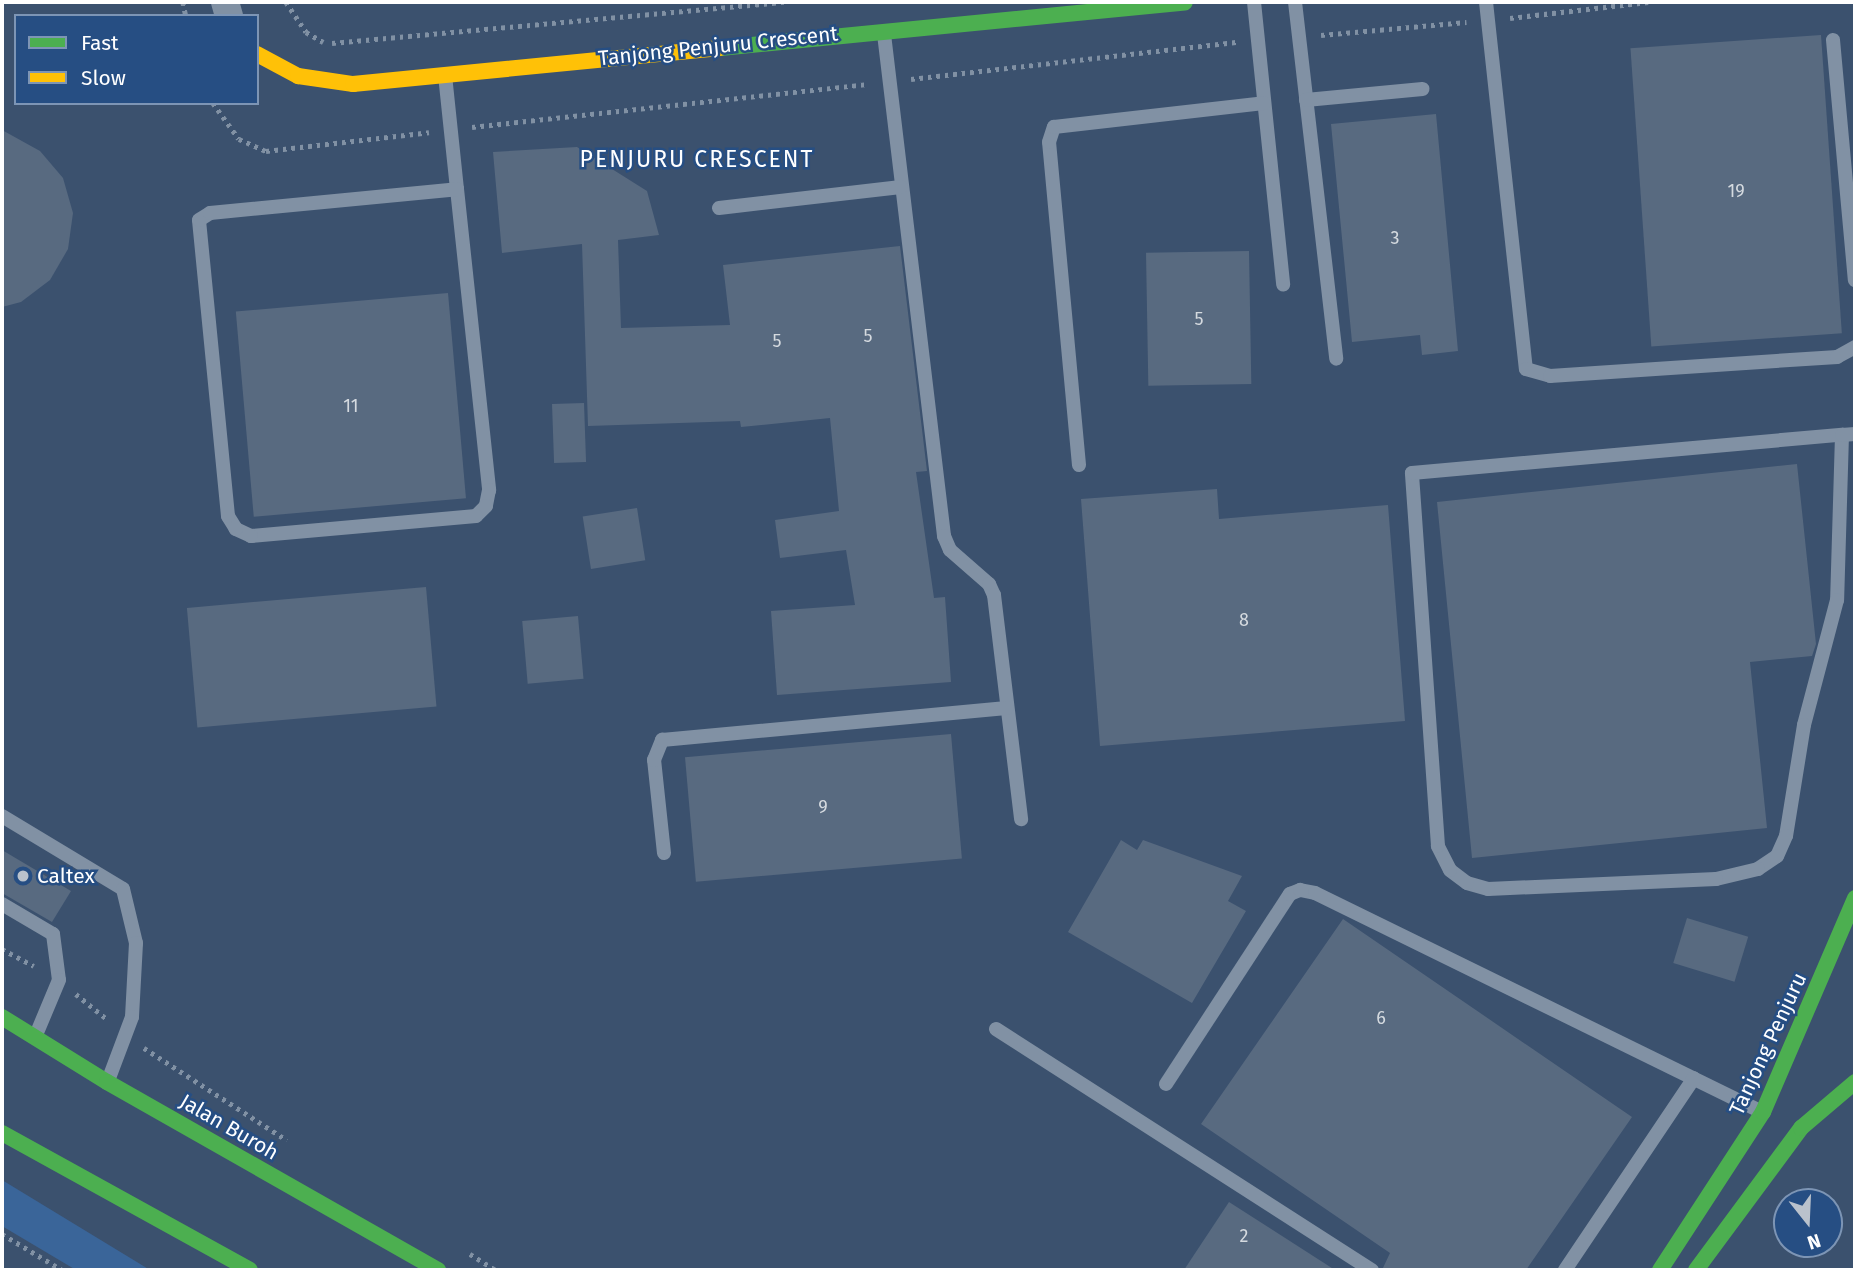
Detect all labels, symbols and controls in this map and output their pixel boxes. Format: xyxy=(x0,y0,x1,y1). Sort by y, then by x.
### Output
legend xyxy=(14,14,259,105)
street label: Tanjong Penjuru Crescent xyxy=(597,21,839,71)
text: Fast xyxy=(81,30,119,56)
text: Slow xyxy=(81,65,126,91)
district label: PENJURU CRESCENT xyxy=(582,145,812,173)
house number: 19 xyxy=(1727,180,1745,202)
house number: 3 xyxy=(1391,227,1399,249)
house number: 5 xyxy=(1194,308,1204,330)
house number: 5 xyxy=(863,325,873,347)
house number: 5 xyxy=(772,330,782,352)
house number: 11 xyxy=(343,395,359,417)
house number: 8 xyxy=(1239,609,1249,631)
house number: 9 xyxy=(818,796,828,818)
place label: Caltex xyxy=(37,863,95,889)
marker: Caltex xyxy=(15,868,31,884)
street label: Tanjong Penjuru xyxy=(1724,969,1812,1119)
house number: 6 xyxy=(1376,1007,1386,1029)
street label: Jalan Buroh xyxy=(175,1089,283,1165)
north arrow xyxy=(1773,1188,1843,1258)
house number: 2 xyxy=(1240,1225,1248,1247)
text: N xyxy=(1804,1229,1824,1254)

